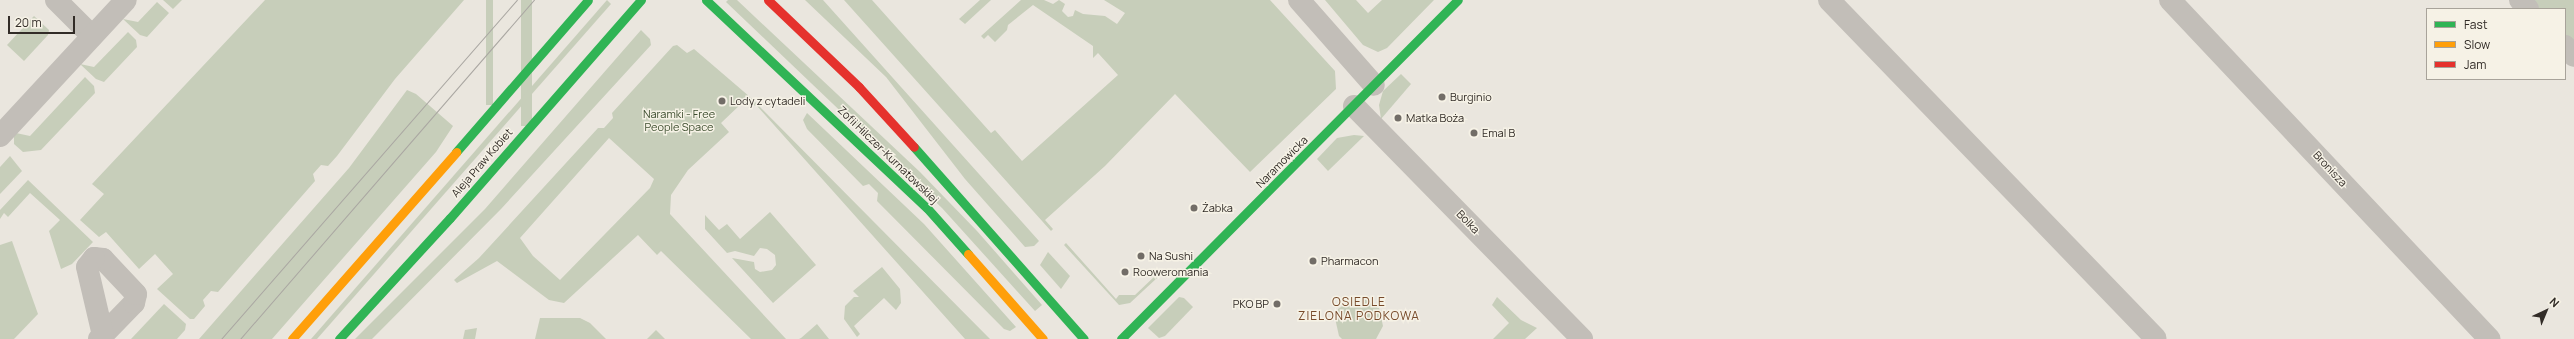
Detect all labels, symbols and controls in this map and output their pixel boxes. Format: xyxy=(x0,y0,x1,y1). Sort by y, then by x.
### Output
scale bar xyxy=(10,8,77,34)
legend xyxy=(2426,8,2566,80)
text: 20 m xyxy=(15,14,42,31)
text: Fast xyxy=(2464,16,2488,33)
text: Slow xyxy=(2464,36,2490,53)
text: Jam xyxy=(2464,56,2486,73)
place label: Burginio xyxy=(1450,90,1492,104)
marker: Burginio xyxy=(1437,92,1447,102)
place label: Lody z cytadeli xyxy=(730,94,805,108)
marker: Lody z cytadeli xyxy=(717,96,727,106)
street label: Zofii Hilczer-Kurnatowskiej xyxy=(835,103,941,207)
park label: Naramki - Free People Space xyxy=(643,108,715,134)
place label: Matka Boża xyxy=(1406,111,1464,125)
marker: Matka Boża xyxy=(1393,113,1403,123)
street label: Aleja Praw Kobiet xyxy=(449,126,515,200)
place label: Emal B xyxy=(1482,126,1515,140)
marker: Emal B xyxy=(1469,128,1479,138)
street label: Naramowicka xyxy=(1253,133,1311,191)
street label: Bronisza xyxy=(2310,149,2350,189)
place label: Żabka xyxy=(1202,201,1233,215)
marker: Żabka xyxy=(1189,203,1199,213)
street label: Bolka xyxy=(1454,208,1482,236)
place label: Na Sushi xyxy=(1149,249,1193,263)
marker: Na Sushi xyxy=(1136,251,1146,261)
place label: Pharmacon xyxy=(1321,254,1379,268)
marker: Pharmacon xyxy=(1308,256,1318,266)
place label: Rooweromania xyxy=(1133,265,1208,279)
marker: Rooweromania xyxy=(1120,267,1130,277)
north arrow xyxy=(2526,291,2566,331)
text: N xyxy=(2547,294,2563,310)
district label: OSIEDLE ZIELONA PODKOWA xyxy=(1298,295,1420,323)
place label: PKO BP xyxy=(1233,297,1269,311)
marker: PKO BP xyxy=(1272,299,1282,309)

